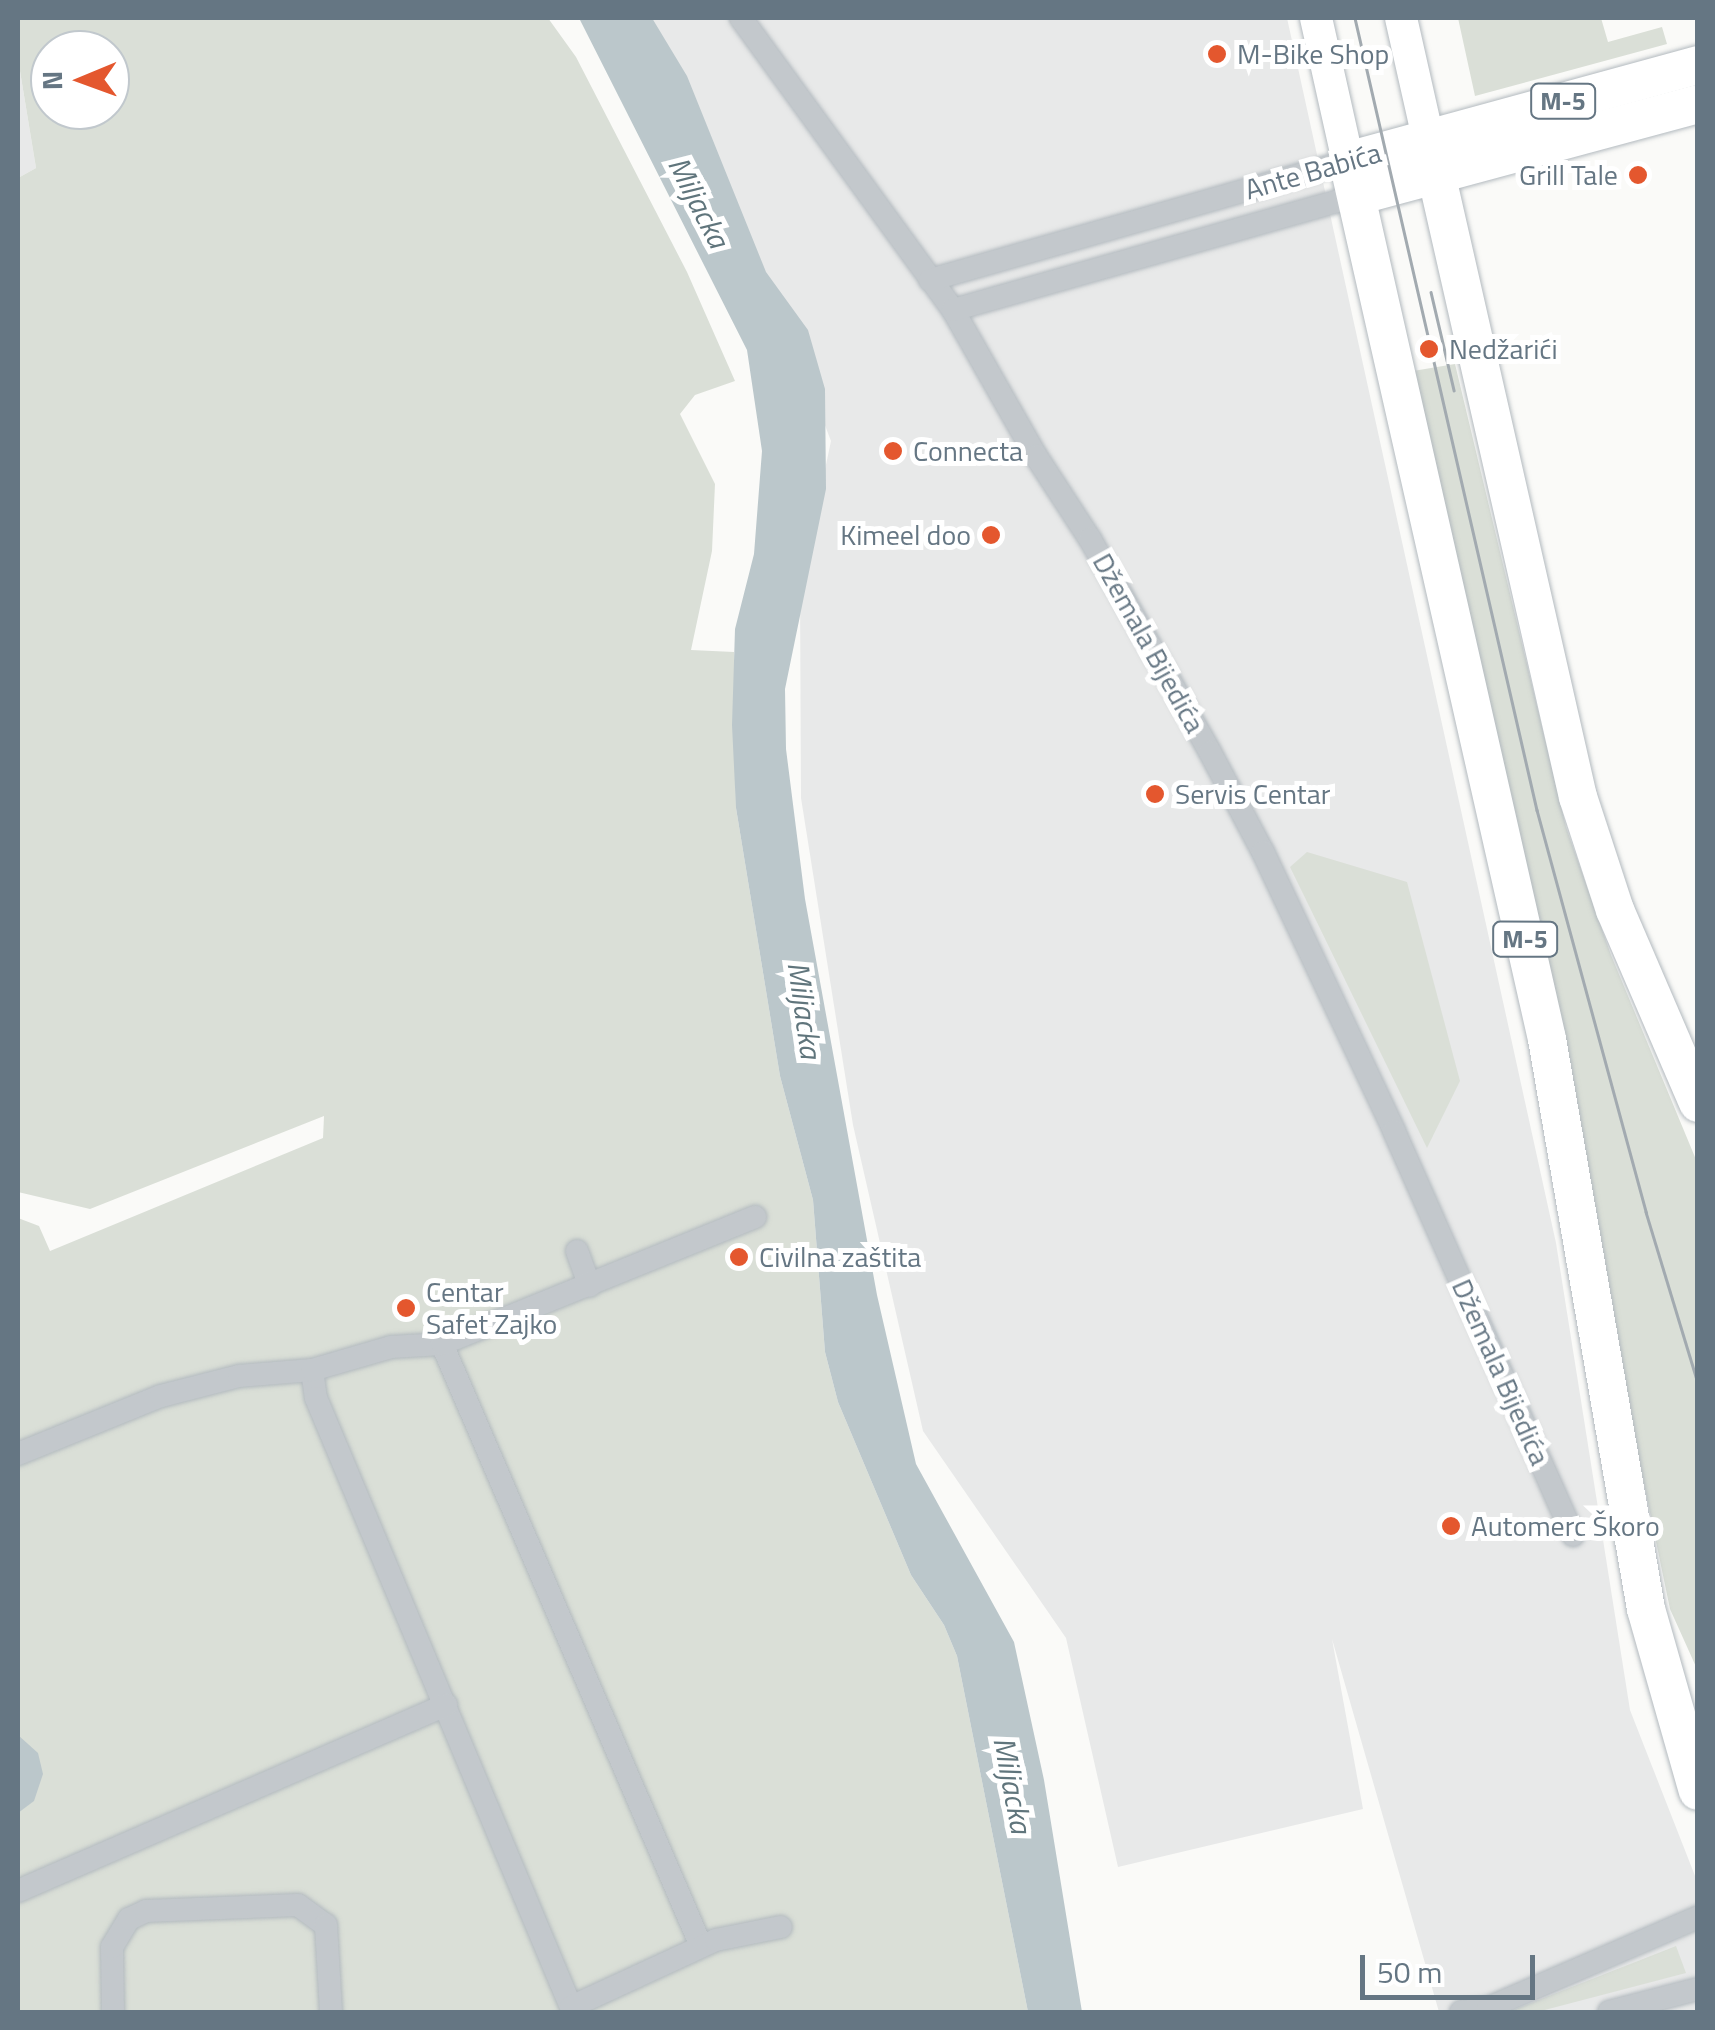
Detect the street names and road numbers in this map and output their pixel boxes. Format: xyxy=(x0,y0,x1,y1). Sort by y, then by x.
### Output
road number: M-5 xyxy=(1528,81,1598,121)
street label: Ante Babića xyxy=(1241,136,1385,206)
street label: Džemala Bijedića xyxy=(1086,547,1212,739)
road number: M-5 xyxy=(1490,919,1560,959)
street label: Džemala Bijedića xyxy=(1445,1274,1557,1470)

